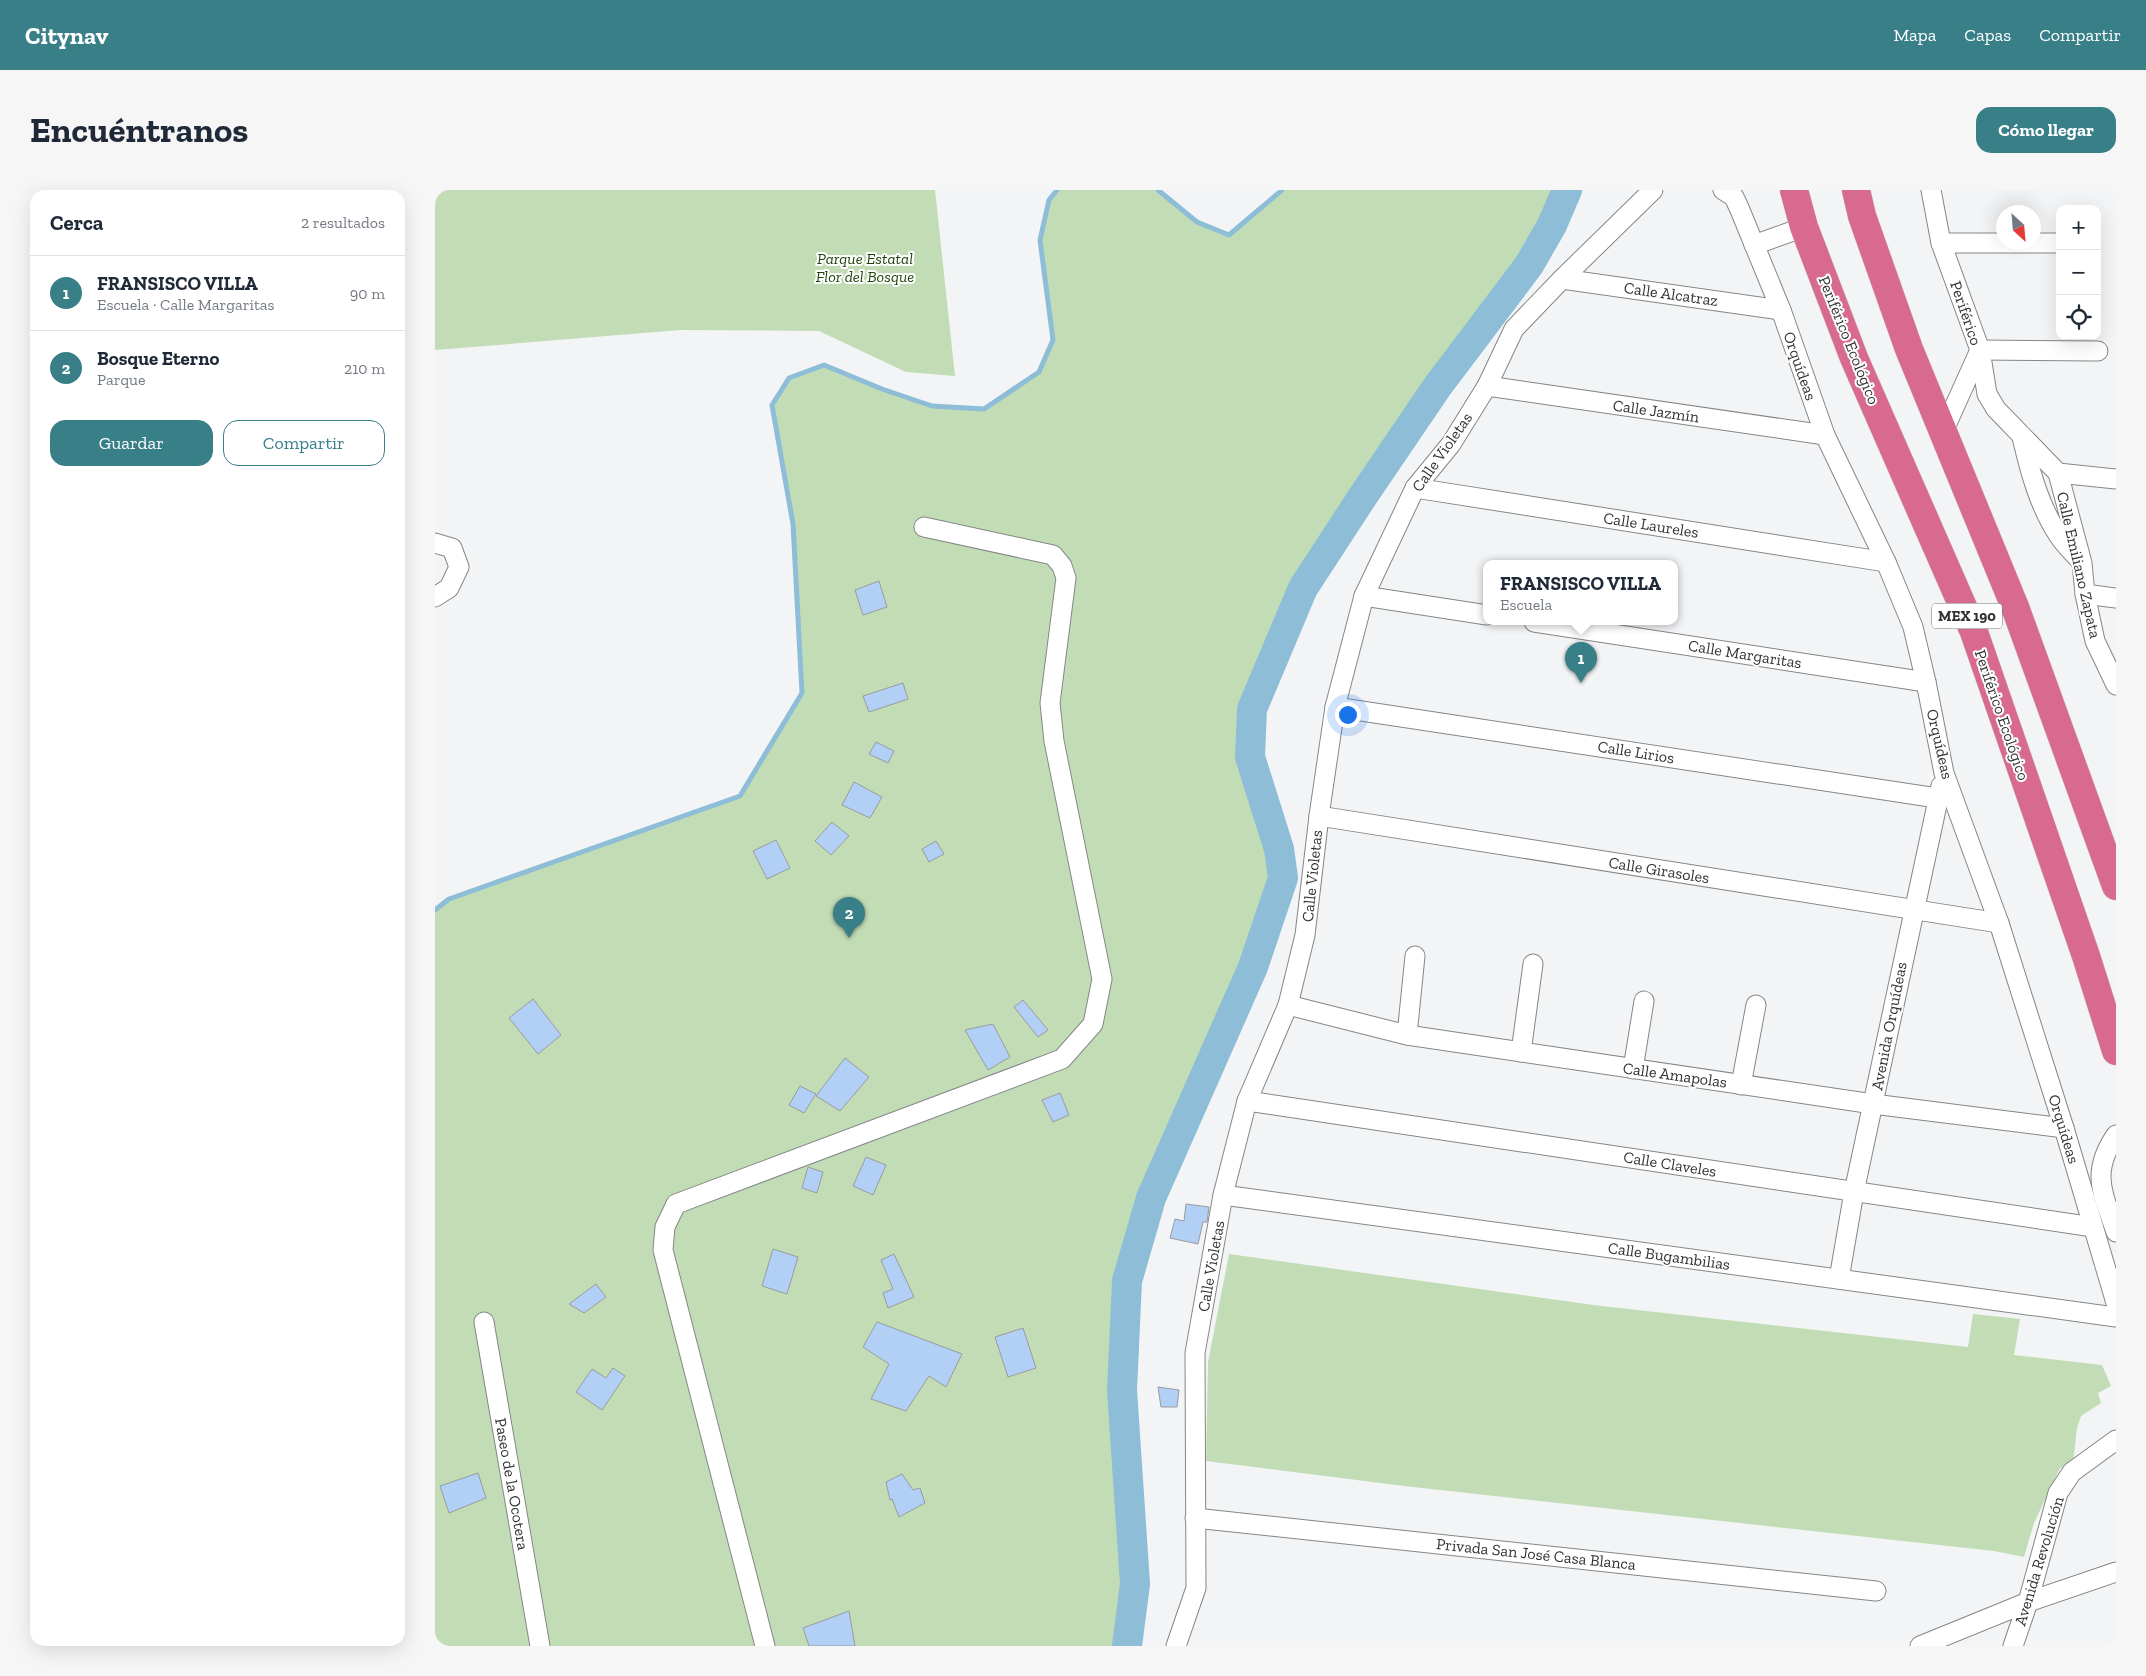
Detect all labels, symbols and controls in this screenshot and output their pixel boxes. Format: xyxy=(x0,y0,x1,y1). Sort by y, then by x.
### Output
text: Citynav xyxy=(25,21,108,50)
text: Mapa xyxy=(1893,24,1936,46)
text: Capas xyxy=(1964,24,2011,46)
text: Compartir xyxy=(2039,24,2121,46)
button: Cómo llegar xyxy=(1976,107,2116,153)
text: Encuéntranos xyxy=(30,109,248,151)
north arrow xyxy=(1996,205,2041,250)
map controls xyxy=(2056,205,2101,340)
button: + xyxy=(2056,205,2101,250)
text: Cerca xyxy=(50,210,103,235)
text: 2 resultados xyxy=(301,213,385,232)
park label: Parque Estatal Flor del Bosque xyxy=(816,249,914,286)
button: − xyxy=(2056,250,2101,295)
text: FRANSISCO VILLA xyxy=(97,272,258,295)
street label: Periférico Ecológico xyxy=(1815,273,1883,407)
street label: Calle Alcatraz xyxy=(1623,278,1719,310)
street label: Periférico xyxy=(1946,278,1986,348)
text: 1 xyxy=(63,284,69,303)
text: 90 m xyxy=(350,284,385,303)
text: Escuela · Calle Margaritas xyxy=(97,295,275,314)
button: locate xyxy=(2056,295,2101,340)
street label: Orquídeas xyxy=(1779,329,1821,403)
text: Bosque Eterno xyxy=(97,347,219,370)
text: 2 xyxy=(62,359,70,378)
text: 210 m xyxy=(344,359,385,378)
text: Parque xyxy=(97,370,146,389)
street label: Calle Jazmín xyxy=(1612,396,1701,427)
street label: Calle Violetas xyxy=(1408,409,1476,495)
button: Guardar xyxy=(50,420,213,466)
button: Compartir xyxy=(223,420,385,466)
street label: Calle Emiliano Zapata xyxy=(2053,490,2105,640)
street label: Calle Laureles xyxy=(1602,508,1700,542)
popup xyxy=(1483,560,1678,625)
text: FRANSISCO VILLA xyxy=(1500,572,1661,595)
text: Escuela xyxy=(1500,595,1552,614)
road number: MEX 190 xyxy=(1932,604,2002,628)
street label: Calle Margaritas xyxy=(1687,636,1803,672)
pin: 1 xyxy=(1565,642,1597,683)
street label: Periférico Ecológico xyxy=(1971,647,2033,783)
your location xyxy=(1335,702,1361,728)
street label: Orquídeas xyxy=(1923,707,1957,781)
street label: Calle Lirios xyxy=(1596,737,1676,767)
street label: Calle Violetas xyxy=(1298,829,1326,923)
street label: Calle Girasoles xyxy=(1607,853,1711,887)
pin: 2 xyxy=(833,897,865,938)
street label: Avenida Orquídeas xyxy=(1867,960,1911,1092)
street label: Calle Amapolas xyxy=(1622,1058,1728,1092)
street label: Orquídeas xyxy=(2044,1092,2084,1166)
street label: Calle Claveles xyxy=(1622,1147,1718,1181)
street label: Calle Violetas xyxy=(1194,1219,1228,1313)
street label: Calle Bugambilias xyxy=(1607,1238,1731,1274)
street label: Paseo de la Ocotera xyxy=(491,1416,533,1552)
street label: Avenida Revolución xyxy=(2010,1493,2068,1628)
street label: Privada San José Casa Blanca xyxy=(1435,1534,1637,1574)

